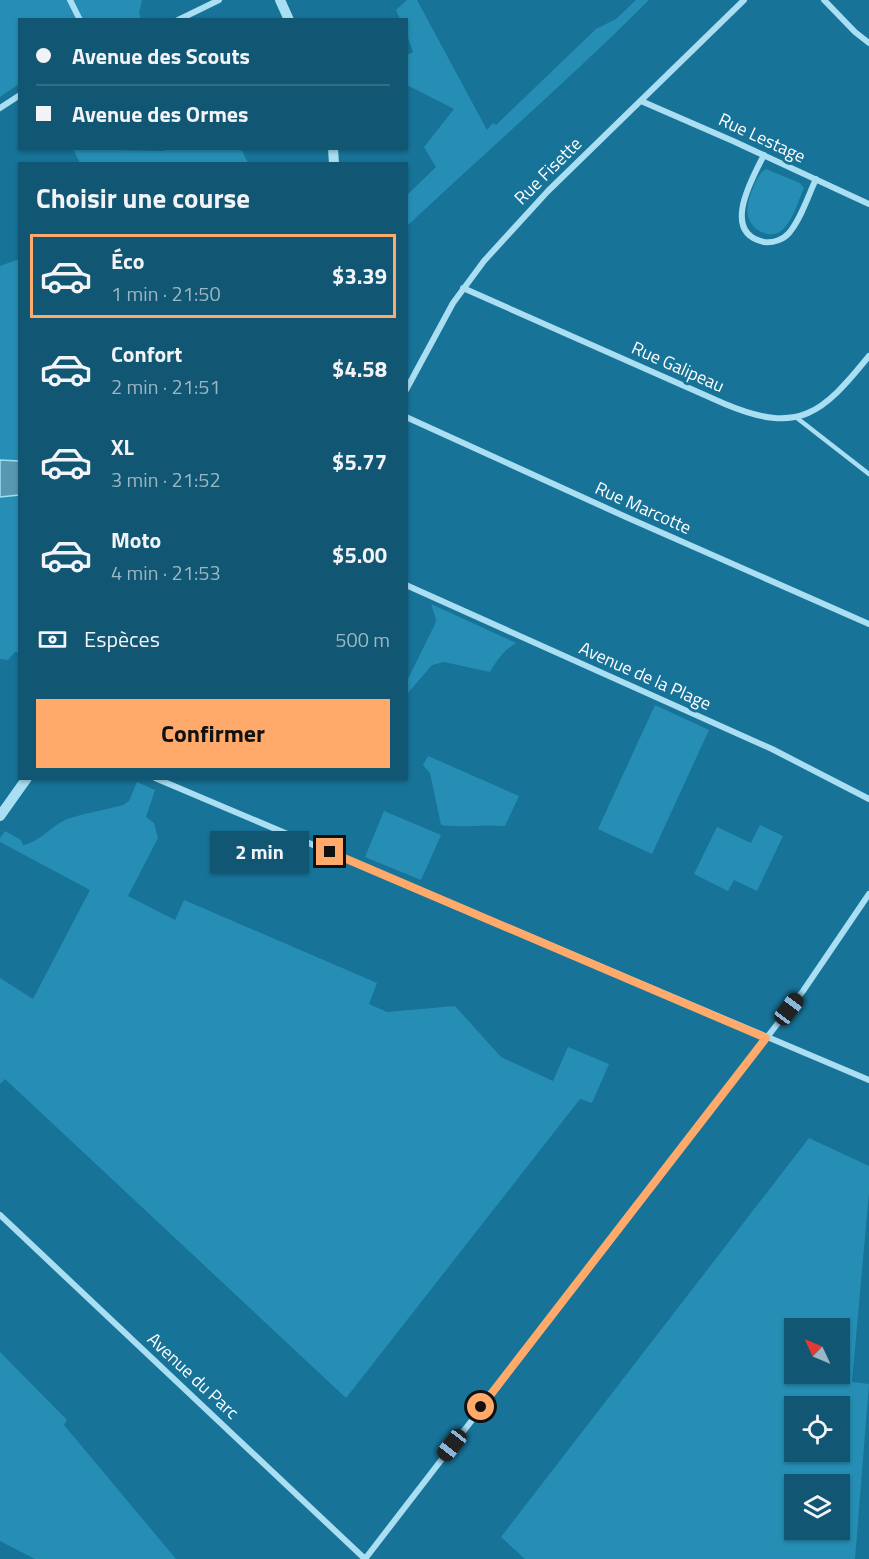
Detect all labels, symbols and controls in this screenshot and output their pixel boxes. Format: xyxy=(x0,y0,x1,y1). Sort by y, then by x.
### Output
text: Avenue des Scouts xyxy=(72,39,250,73)
text: Avenue des Ormes xyxy=(72,97,248,131)
street label: Rue Lestage xyxy=(714,106,810,169)
street label: Rue Fisette xyxy=(508,131,588,211)
text: Choisir une course xyxy=(36,177,250,218)
text: Éco xyxy=(111,244,144,278)
icon: car xyxy=(39,249,93,303)
text: $3.39 xyxy=(332,259,387,293)
text: 1 min · 21:50 xyxy=(111,278,221,309)
street label: Rue Galipeau xyxy=(627,334,729,399)
text: Confort xyxy=(111,337,182,371)
icon: car xyxy=(39,342,93,396)
text: $4.58 xyxy=(332,352,387,386)
text: 2 min · 21:51 xyxy=(111,371,221,402)
text: XL xyxy=(111,430,134,464)
icon: car xyxy=(39,435,93,489)
text: $5.77 xyxy=(332,445,387,479)
text: 3 min · 21:52 xyxy=(111,464,221,495)
street label: Rue Marcotte xyxy=(591,474,696,541)
text: Moto xyxy=(111,523,161,557)
icon: car xyxy=(39,528,93,582)
text: $5.00 xyxy=(332,538,387,572)
text: 4 min · 21:53 xyxy=(111,557,221,588)
text: Espèces xyxy=(84,622,160,656)
icon: cash xyxy=(36,623,69,656)
text: 500 m xyxy=(335,624,390,655)
street label: Avenue de la Plage xyxy=(575,634,716,717)
button: Confirmer xyxy=(36,699,390,768)
callout: 2 min xyxy=(210,831,309,873)
text: 2 min xyxy=(235,836,284,867)
route end xyxy=(316,838,343,865)
car xyxy=(771,989,807,1029)
north arrow xyxy=(784,1318,850,1384)
map controls xyxy=(784,1318,850,1540)
street label: Avenue du Parc xyxy=(141,1326,245,1425)
route start xyxy=(467,1393,494,1420)
button: locate xyxy=(784,1396,850,1462)
car xyxy=(434,1425,470,1465)
button: layers xyxy=(784,1474,850,1540)

